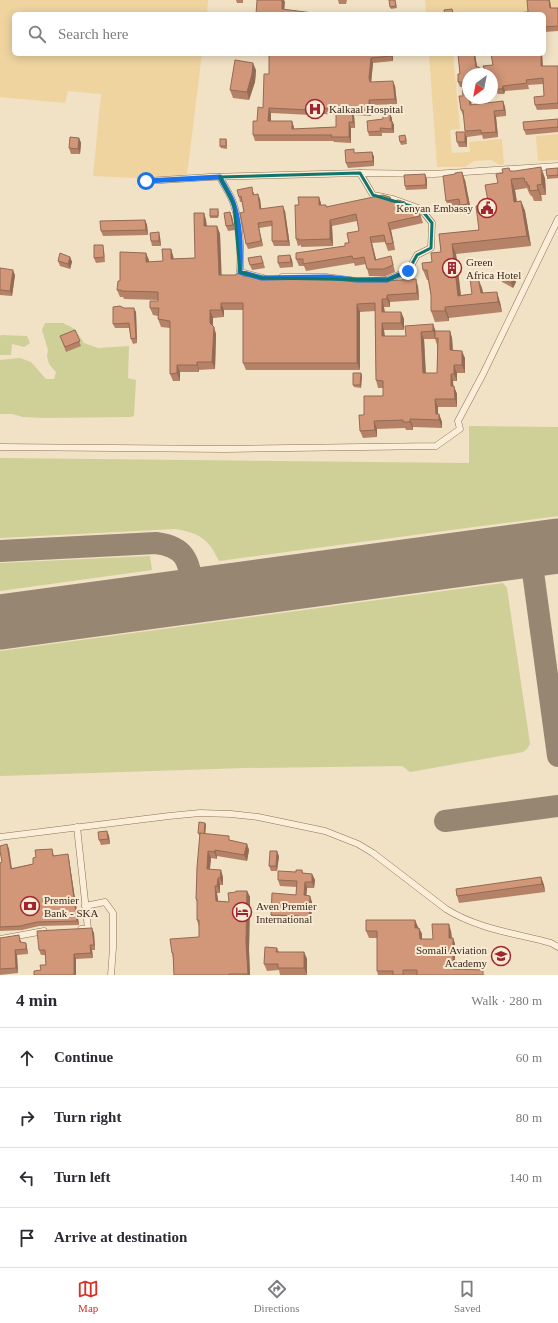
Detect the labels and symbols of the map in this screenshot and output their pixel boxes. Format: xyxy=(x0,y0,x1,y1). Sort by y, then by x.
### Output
north arrow xyxy=(462,68,498,104)
hospital icon: Kalkaal Hospital xyxy=(304,98,326,120)
place label: Kalkaal Hospital xyxy=(329,103,403,115)
route start xyxy=(137,172,155,190)
public building icon: Kenyan Embassy xyxy=(476,197,498,219)
place label: Kenyan Embassy xyxy=(396,202,473,214)
place label: Green Africa Hotel xyxy=(466,256,521,281)
building icon: Green Africa Hotel xyxy=(441,257,463,279)
route end xyxy=(399,262,417,280)
place label: Premier Bank - SKA xyxy=(44,894,98,919)
bank icon: Premier Bank - SKA xyxy=(19,895,41,917)
place label: Aven Premier International xyxy=(256,900,317,925)
hotel icon: Aven Premier International xyxy=(231,901,253,923)
place label: Somali Aviation Academy xyxy=(416,944,487,969)
school or university icon: Somali Aviation Academy xyxy=(490,945,512,967)

